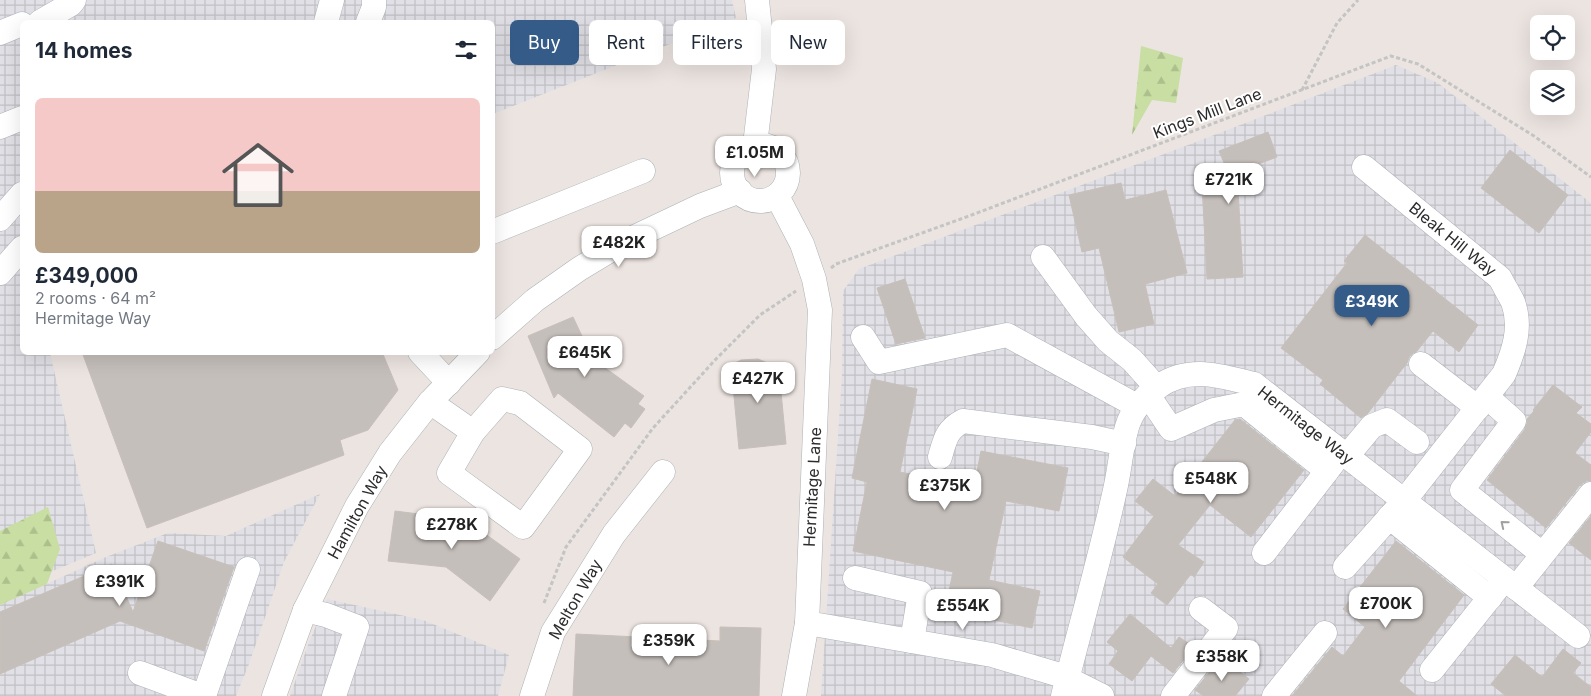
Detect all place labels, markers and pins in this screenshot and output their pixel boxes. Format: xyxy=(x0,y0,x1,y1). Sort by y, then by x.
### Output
pin: £1.05M xyxy=(714,136,796,178)
pin: £721K xyxy=(1194,162,1264,205)
pin: £482K xyxy=(584,226,654,268)
pin: £349K xyxy=(1337,284,1407,327)
pin: £645K xyxy=(550,336,620,378)
pin: £427K xyxy=(723,362,793,404)
pin: £548K xyxy=(1176,462,1246,504)
pin: £375K xyxy=(910,468,980,511)
pin: £278K xyxy=(417,508,487,550)
pin: £391K xyxy=(85,564,155,607)
pin: £700K xyxy=(1351,586,1421,629)
pin: £554K xyxy=(928,588,998,631)
pin: £359K xyxy=(634,624,704,666)
pin: £358K xyxy=(1187,640,1257,682)

